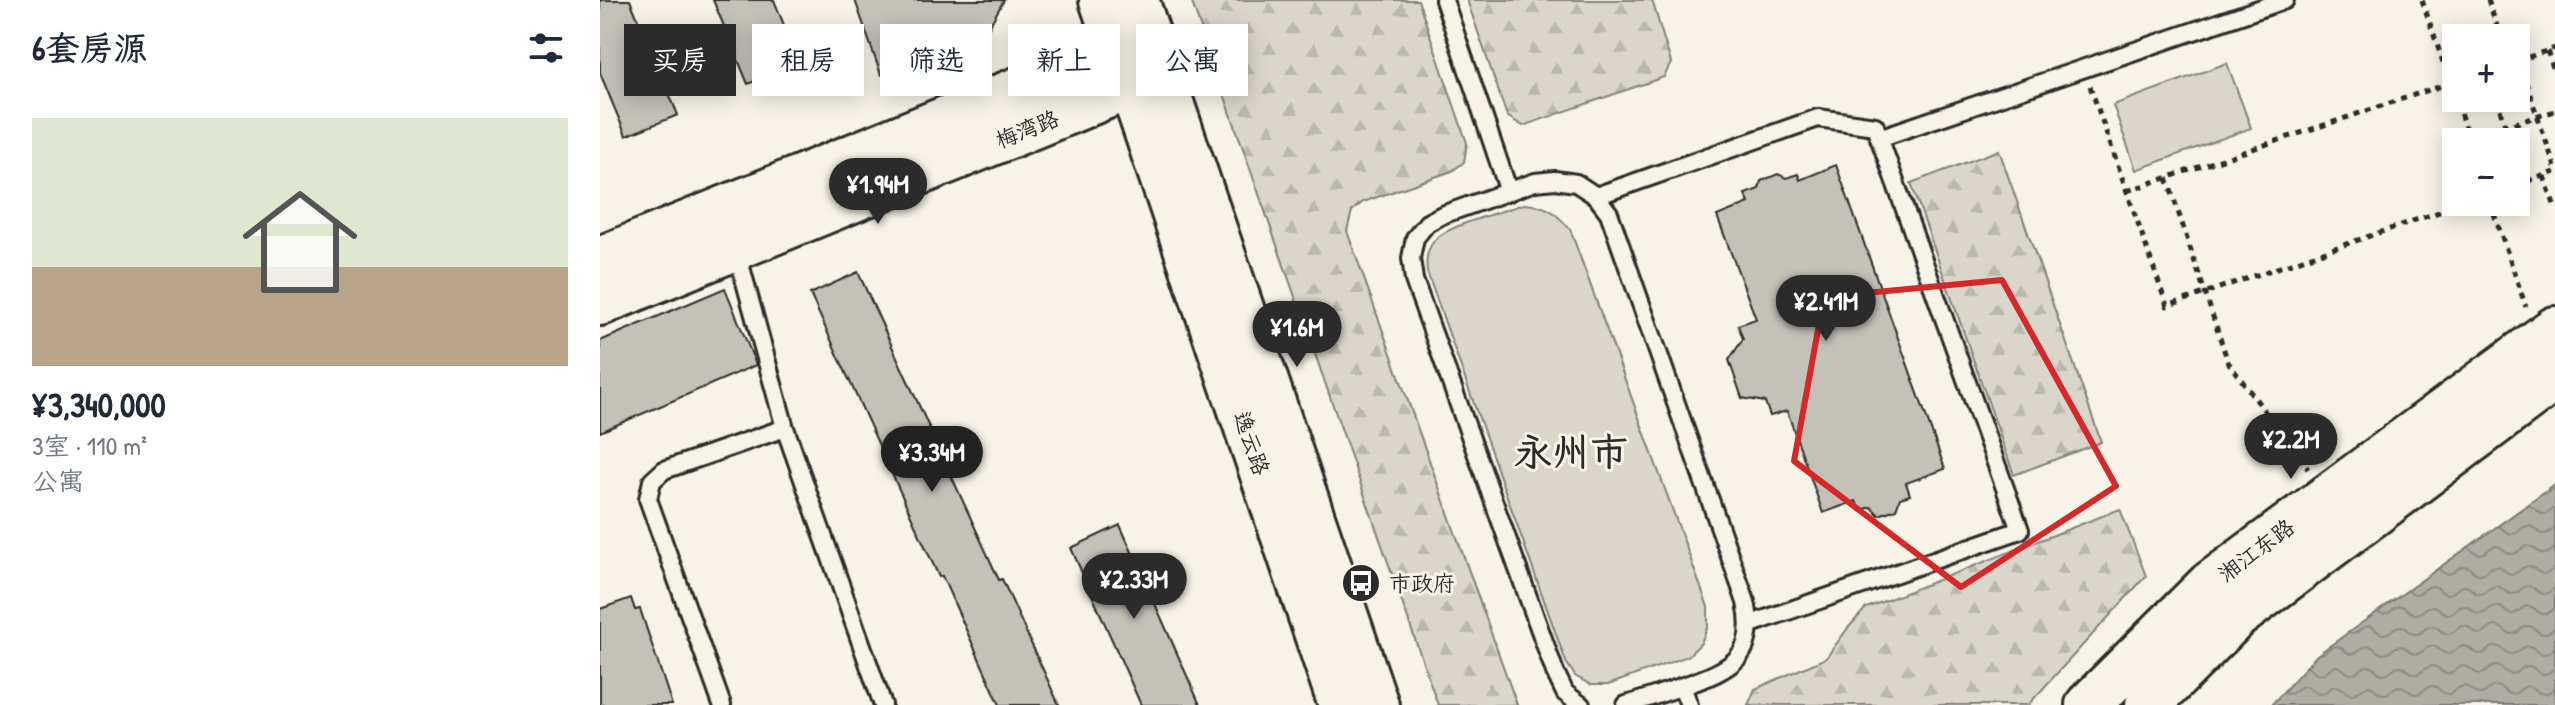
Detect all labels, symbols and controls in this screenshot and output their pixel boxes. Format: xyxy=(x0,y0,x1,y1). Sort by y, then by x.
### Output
chip: 买房 xyxy=(624,24,736,96)
chip: 租房 xyxy=(752,24,864,96)
chip: 筛选 xyxy=(880,24,992,96)
chip: 新上 xyxy=(1008,24,1120,96)
chip: 公寓 xyxy=(1136,24,1248,96)
map controls xyxy=(2442,24,2530,216)
button: + xyxy=(2442,24,2530,112)
text: 6套房源 xyxy=(32,25,148,71)
icon: filters xyxy=(524,26,568,70)
street label: 梅湾路 xyxy=(991,103,1063,155)
button: − xyxy=(2442,128,2530,216)
pin: ¥1.94M xyxy=(813,158,943,226)
text: ¥1.94M xyxy=(847,166,909,201)
icon: home xyxy=(228,170,372,314)
pin: ¥2.41M xyxy=(1761,275,1891,343)
text: ¥2.41M xyxy=(1794,283,1858,318)
pin: ¥1.6M xyxy=(1241,301,1353,369)
text: ¥1.6M xyxy=(1271,309,1323,344)
text: ¥3,340,000 xyxy=(32,382,166,428)
street label: 逸云路 xyxy=(1227,407,1277,479)
pin: ¥2.2M xyxy=(2235,413,2347,481)
text: ¥2.2M xyxy=(2262,421,2320,456)
district label: 永州市 xyxy=(1514,425,1628,477)
pin: ¥3.34M xyxy=(867,426,997,494)
text: 3室 · 110 m² xyxy=(32,428,147,463)
text: ¥3.34M xyxy=(899,434,965,469)
text: 公寓 xyxy=(32,463,84,498)
street label: 湘江东路 xyxy=(2212,512,2300,588)
pin: ¥2.33M xyxy=(1069,553,1199,621)
text: ¥2.33M xyxy=(1100,561,1168,596)
bus stop icon: 市政府 xyxy=(1340,562,1382,604)
place label: 市政府 xyxy=(1389,568,1455,598)

